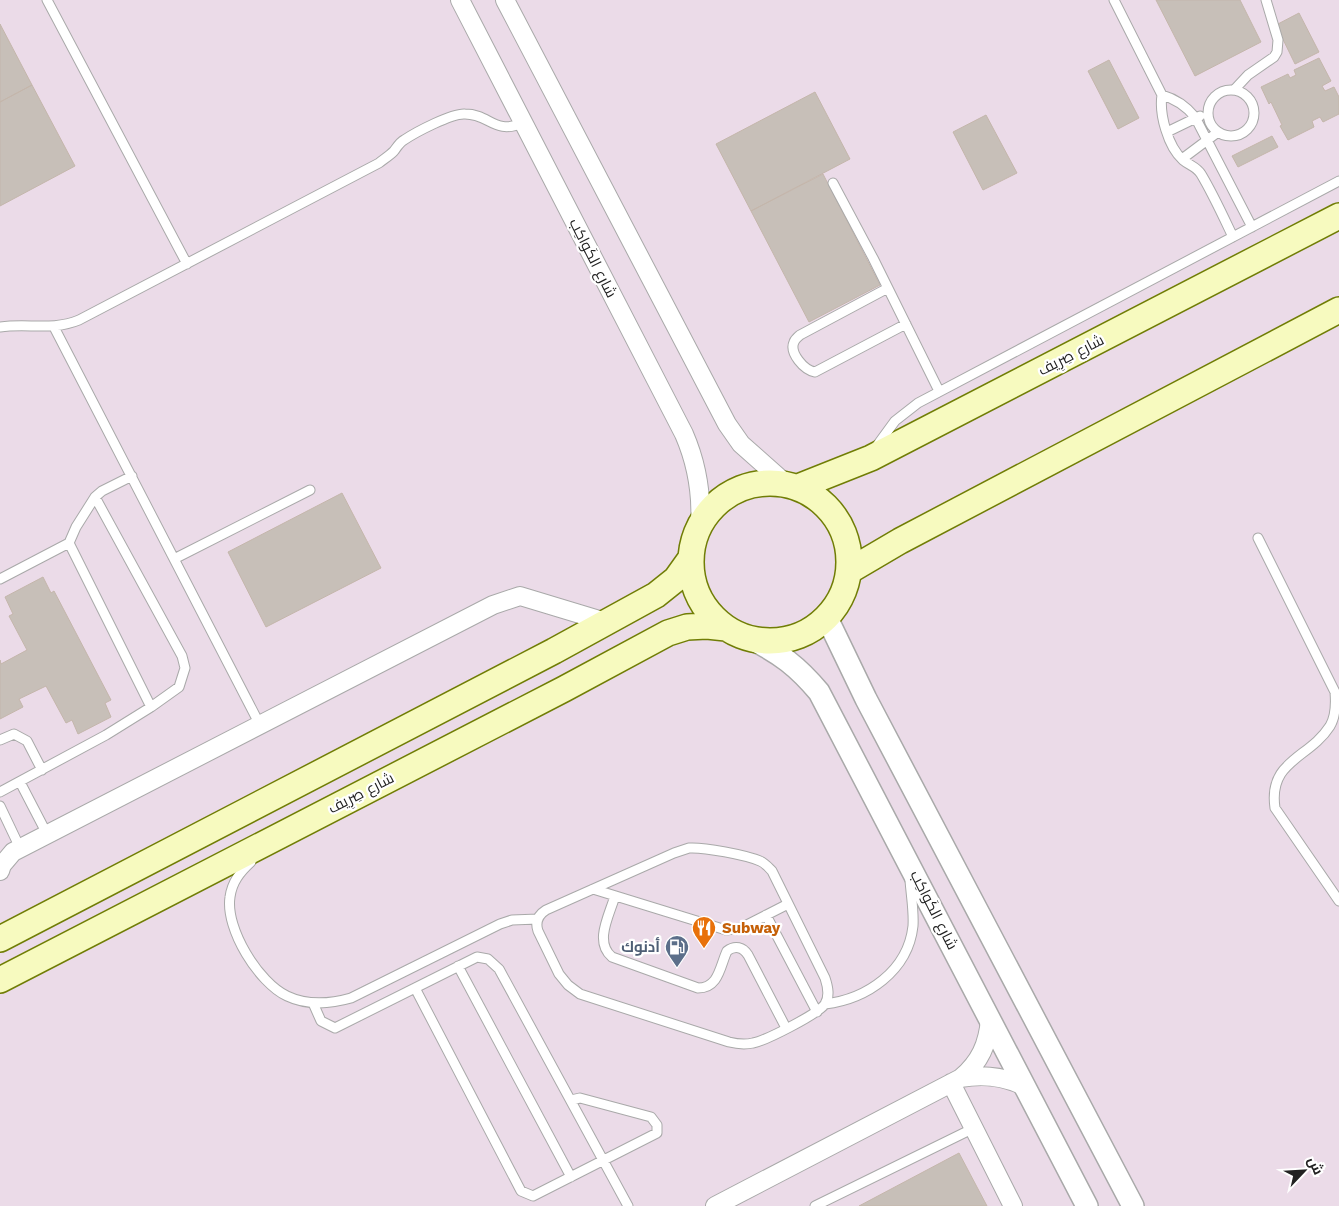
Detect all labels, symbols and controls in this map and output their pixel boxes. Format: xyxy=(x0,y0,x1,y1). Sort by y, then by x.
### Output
street label: شارع الكَواكِب xyxy=(564,215,621,302)
street label: شارع صِرِيف xyxy=(1035,331,1108,381)
street label: شارع صِرِيف xyxy=(325,769,398,819)
street label: شارع الكَواكِب xyxy=(905,867,962,954)
restaurant icon: Subway xyxy=(691,915,717,949)
place label: Subway xyxy=(722,919,781,937)
fuel station icon: أدنوك xyxy=(664,934,690,968)
place label: أدنوك xyxy=(621,937,660,956)
north arrow xyxy=(1279,1146,1329,1196)
text: ش xyxy=(1304,1154,1327,1177)

